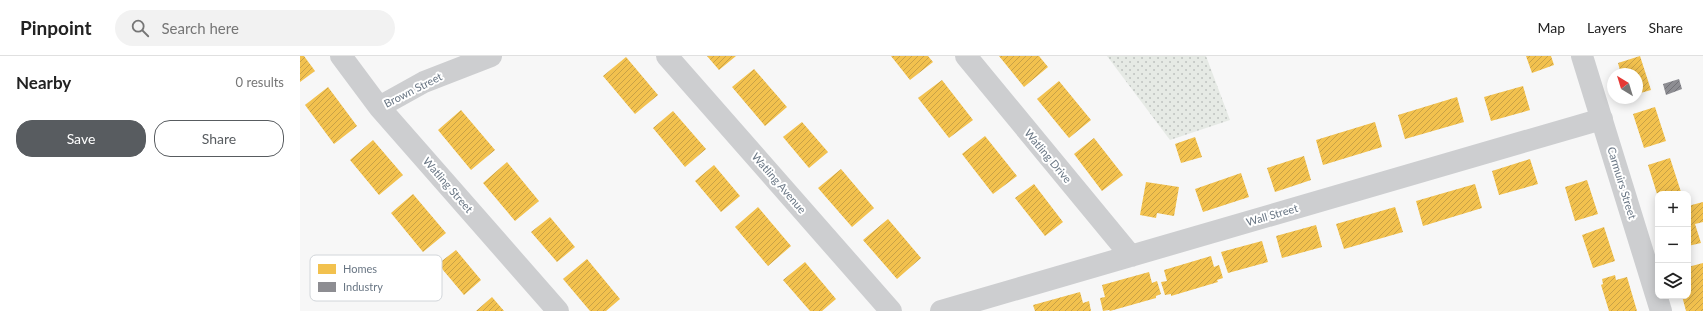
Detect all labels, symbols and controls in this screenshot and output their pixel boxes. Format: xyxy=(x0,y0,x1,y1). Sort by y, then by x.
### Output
search box xyxy=(115,10,395,46)
text: Pinpoint xyxy=(20,16,91,39)
icon: search xyxy=(129,17,151,39)
text: Search here xyxy=(161,19,239,37)
text: Map xyxy=(1537,19,1565,36)
text: Layers xyxy=(1587,19,1627,36)
text: Share xyxy=(1649,19,1683,36)
north arrow xyxy=(1607,68,1643,104)
street label: Brown Street xyxy=(382,69,444,110)
text: Nearby xyxy=(16,72,71,93)
text: 0 results xyxy=(236,74,284,90)
button: Save xyxy=(16,120,146,157)
button: Share xyxy=(154,120,284,157)
street label: Watling Drive xyxy=(1022,126,1075,185)
street label: Carmuirs Street xyxy=(1605,145,1640,221)
street label: Watling Avenue xyxy=(750,150,809,216)
street label: Watling Street xyxy=(421,154,476,215)
map controls xyxy=(1655,191,1691,299)
button: + xyxy=(1655,191,1691,227)
street label: Wall Street xyxy=(1244,201,1299,228)
button: − xyxy=(1655,227,1691,263)
legend xyxy=(310,255,442,301)
text: Homes xyxy=(343,262,377,275)
button: layers xyxy=(1655,263,1691,299)
text: Industry xyxy=(343,280,383,293)

